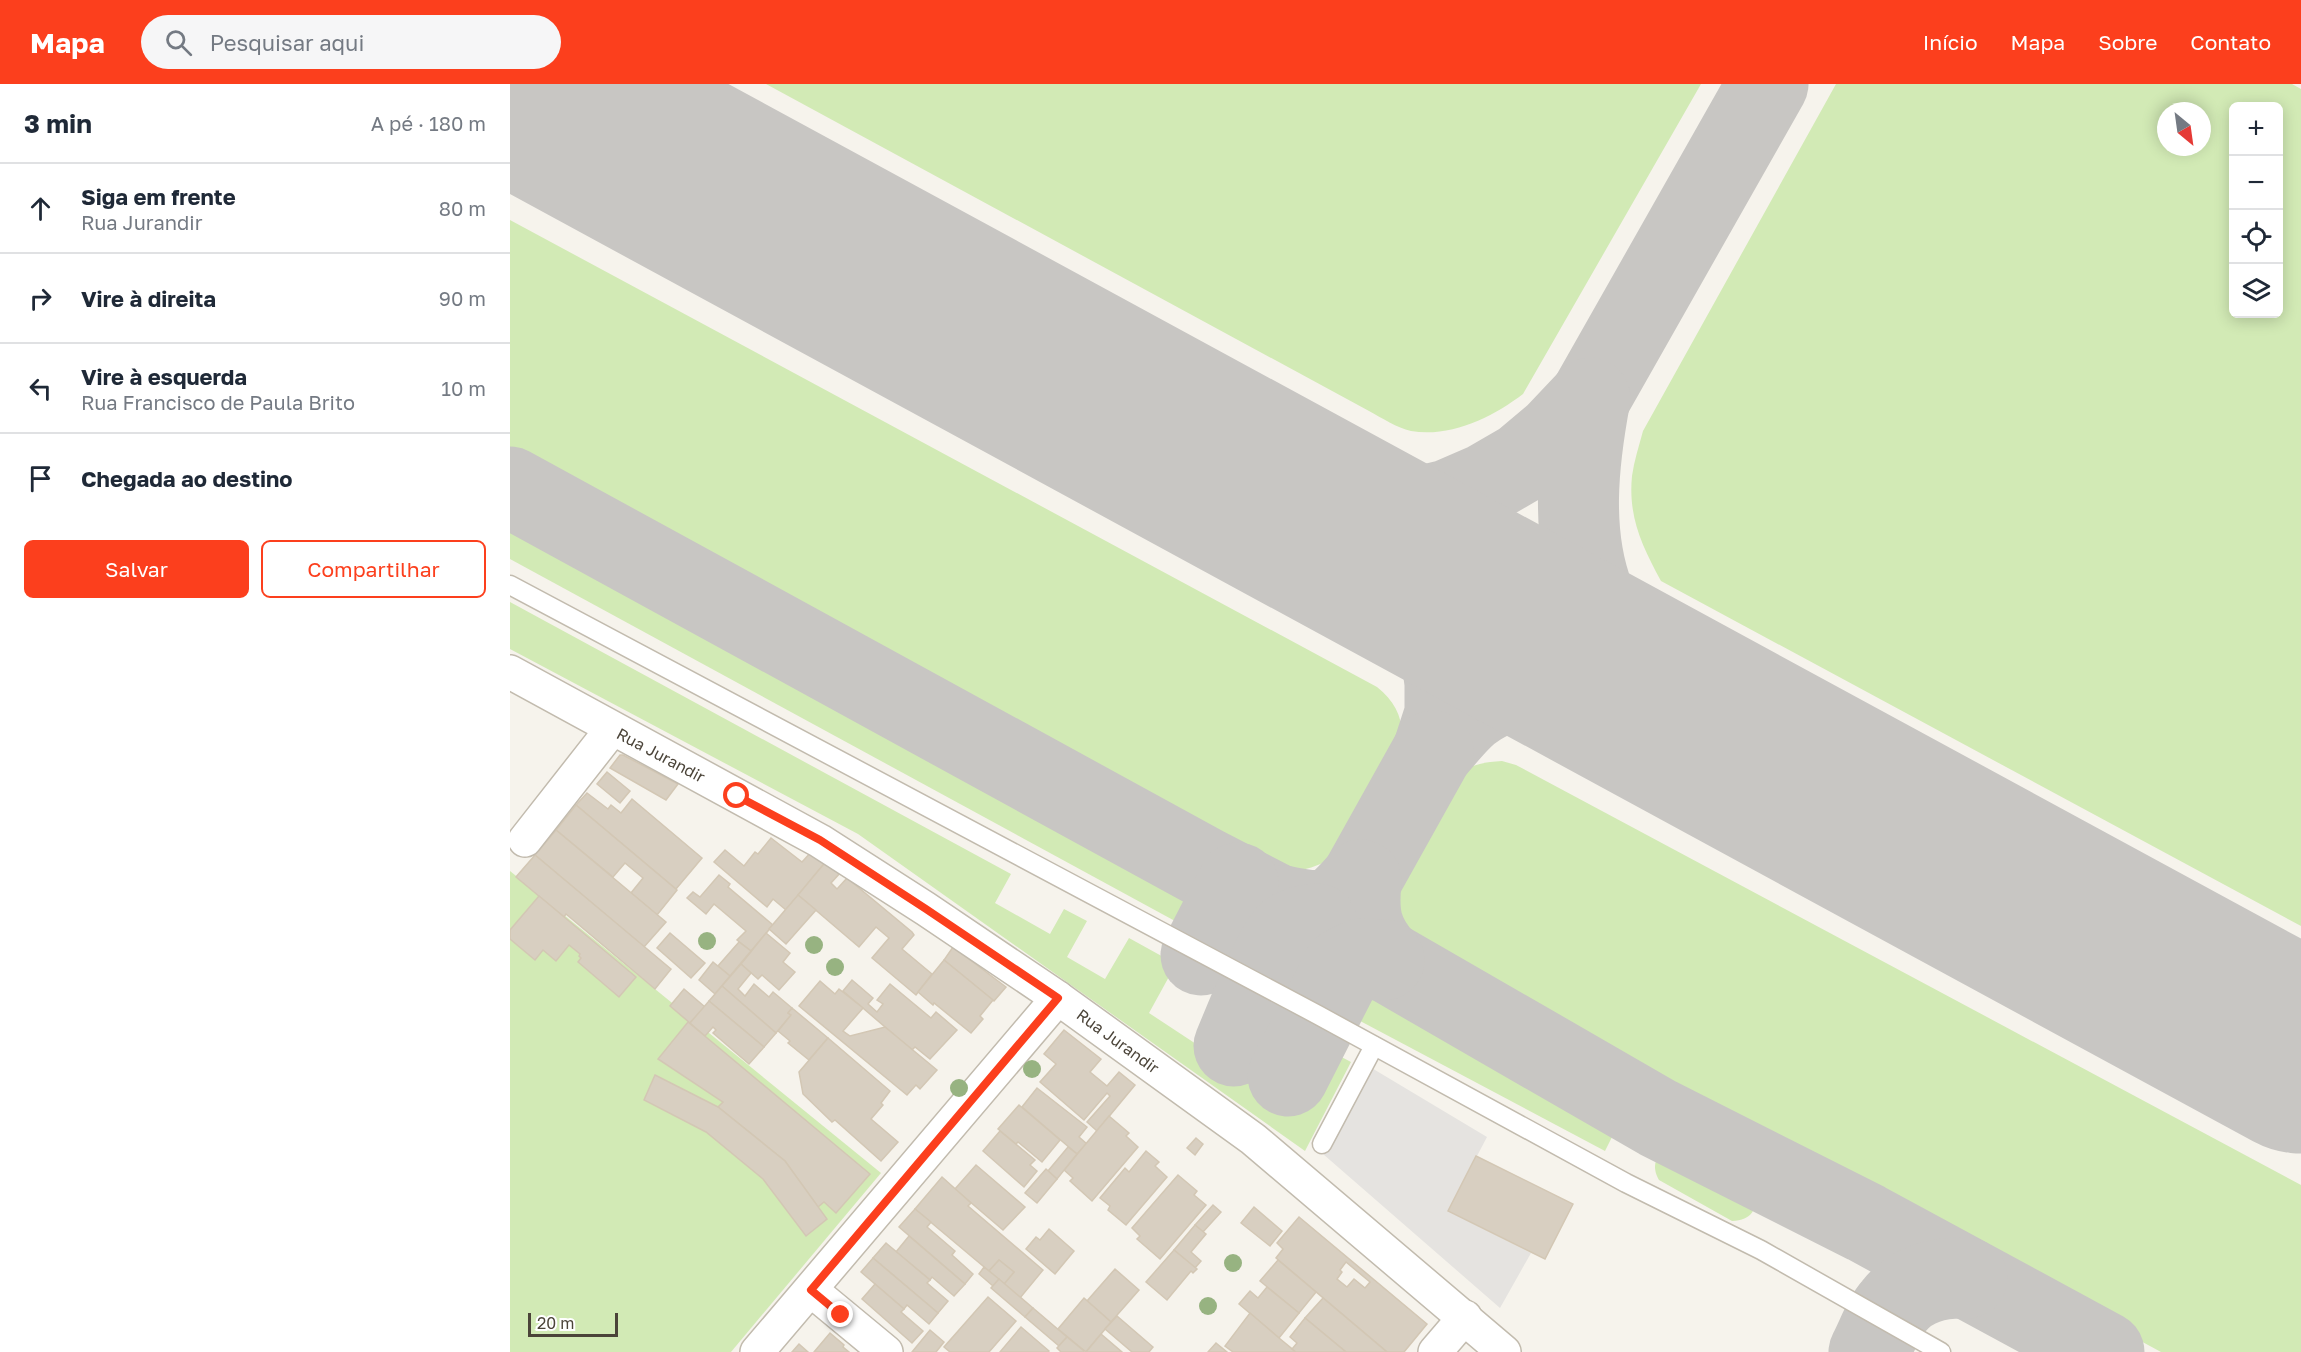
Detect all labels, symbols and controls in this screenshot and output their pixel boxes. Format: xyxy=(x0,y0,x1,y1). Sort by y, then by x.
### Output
search box xyxy=(141,15,561,69)
text: Mapa xyxy=(30,26,105,59)
icon: search xyxy=(162,26,195,59)
text: Pesquisar aqui xyxy=(210,29,364,56)
text: Início xyxy=(1923,29,1978,55)
text: Mapa xyxy=(2011,29,2065,55)
text: Sobre xyxy=(2098,29,2157,55)
text: Contato xyxy=(2190,29,2271,55)
north arrow xyxy=(2157,102,2211,156)
map controls xyxy=(2229,102,2283,318)
button: + xyxy=(2229,102,2283,156)
text: 3 min xyxy=(24,108,92,139)
text: A pé · 180 m xyxy=(371,111,486,135)
button: − xyxy=(2229,156,2283,210)
text: Siga em frente xyxy=(81,183,236,210)
icon: ahead xyxy=(24,192,57,225)
text: 80 m xyxy=(439,196,486,220)
text: Rua Jurandir xyxy=(81,210,202,234)
button: locate xyxy=(2229,210,2283,264)
button: layers xyxy=(2229,264,2283,318)
icon: right xyxy=(24,282,57,315)
text: Vire à direita xyxy=(81,285,216,312)
text: 90 m xyxy=(439,286,486,310)
text: Vire à esquerda xyxy=(81,363,247,390)
icon: left xyxy=(24,372,57,405)
text: 10 m xyxy=(441,376,486,400)
text: Rua Francisco de Paula Brito xyxy=(81,390,355,414)
icon: arrive xyxy=(24,462,57,495)
text: Chegada ao destino xyxy=(81,465,293,492)
button: Salvar xyxy=(24,540,249,598)
button: Compartilhar xyxy=(261,540,486,598)
street label: Rua Jurandir xyxy=(613,723,709,787)
route start xyxy=(723,782,749,808)
street label: Rua Jurandir xyxy=(1073,1004,1163,1078)
route end xyxy=(827,1301,853,1327)
scale bar xyxy=(528,1310,618,1338)
text: 20 m xyxy=(537,1313,574,1333)

